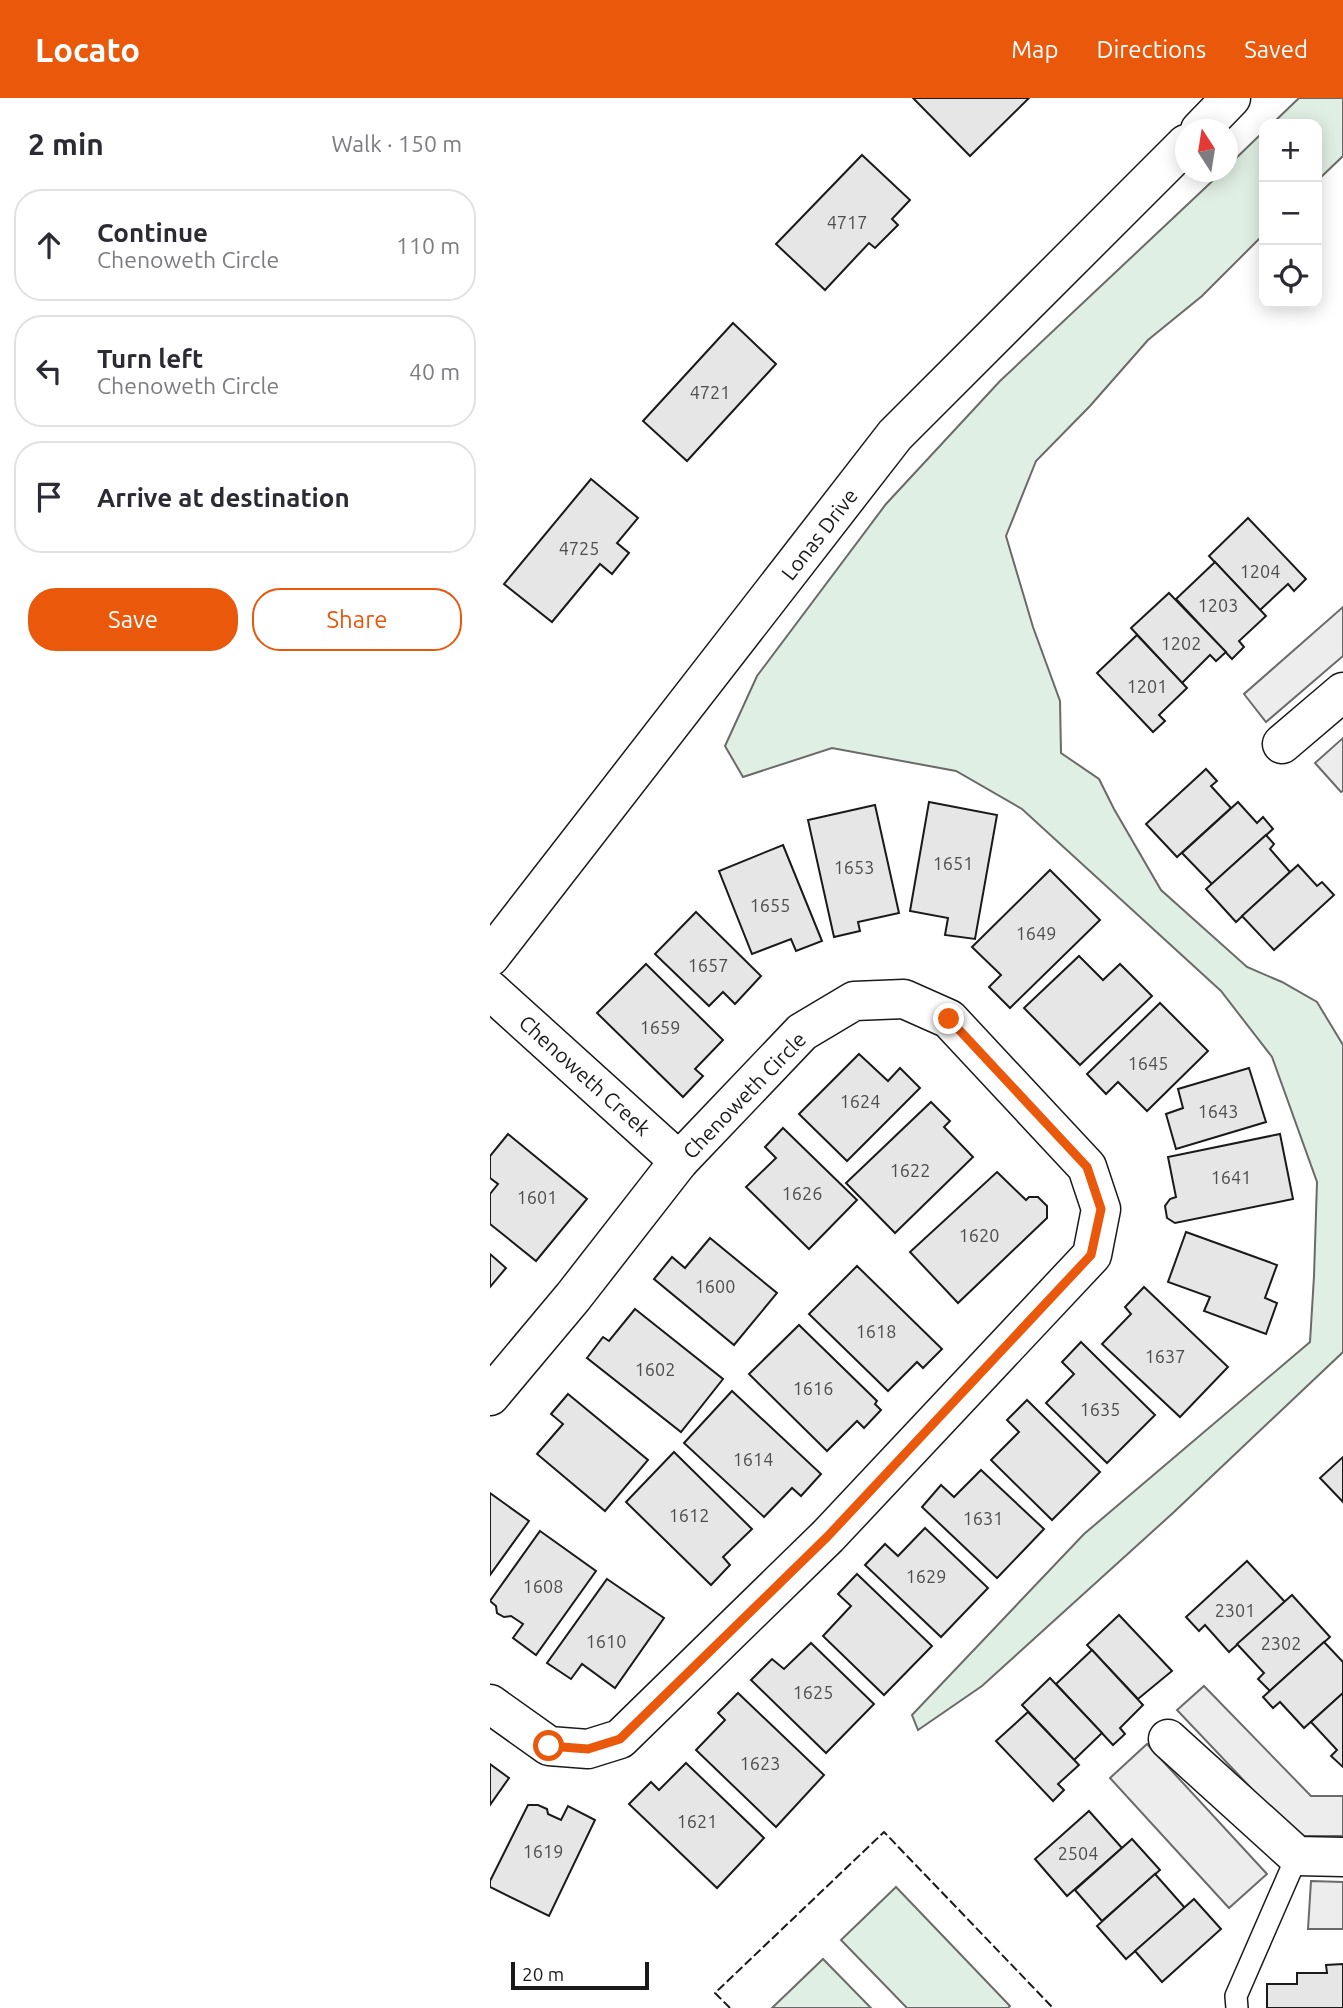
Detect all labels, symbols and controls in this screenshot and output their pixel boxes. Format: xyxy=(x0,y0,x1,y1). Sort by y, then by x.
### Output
text: Locato xyxy=(35,31,140,68)
text: Map xyxy=(1011,36,1058,63)
text: Directions xyxy=(1096,36,1206,63)
text: Saved xyxy=(1244,36,1308,63)
north arrow xyxy=(1175,119,1238,182)
map controls xyxy=(1259,119,1322,308)
button: + xyxy=(1259,119,1322,182)
text: 2 min xyxy=(28,127,104,161)
text: Walk · 150 m xyxy=(331,131,462,156)
button: − xyxy=(1259,182,1322,245)
house number: 4717 xyxy=(827,212,867,232)
text: Continue xyxy=(97,218,208,247)
icon: ahead xyxy=(30,226,68,264)
text: 110 m xyxy=(396,233,460,258)
button: locate xyxy=(1259,245,1322,308)
text: Chenoweth Circle xyxy=(97,247,279,272)
text: Turn left xyxy=(97,344,203,373)
icon: left xyxy=(30,352,68,390)
text: 40 m xyxy=(409,359,460,384)
text: Chenoweth Circle xyxy=(97,373,279,398)
house number: 4721 xyxy=(690,382,730,402)
icon: arrive xyxy=(30,478,68,516)
text: Arrive at destination xyxy=(97,483,350,512)
street label: Lonas Drive xyxy=(776,484,862,584)
house number: 4725 xyxy=(559,538,599,558)
house number: 1204 xyxy=(1240,561,1280,581)
button: Save xyxy=(28,588,238,651)
button: Share xyxy=(252,588,462,651)
house number: 1203 xyxy=(1198,595,1238,615)
house number: 1202 xyxy=(1161,633,1201,653)
house number: 1201 xyxy=(1127,676,1167,696)
house number: 1651 xyxy=(933,853,973,873)
house number: 1653 xyxy=(834,857,874,877)
house number: 1655 xyxy=(750,895,790,915)
house number: 1649 xyxy=(1016,923,1056,943)
house number: 1657 xyxy=(688,955,728,975)
route end xyxy=(933,1003,964,1034)
street label: Chenoweth Creek xyxy=(514,1010,656,1140)
house number: 1659 xyxy=(640,1017,680,1037)
street label: Chenoweth Circle xyxy=(678,1027,810,1163)
house number: 1645 xyxy=(1128,1053,1168,1073)
house number: 1624 xyxy=(840,1091,880,1111)
house number: 1643 xyxy=(1198,1101,1238,1121)
house number: 1622 xyxy=(890,1160,930,1180)
house number: 1641 xyxy=(1211,1167,1251,1187)
house number: 1626 xyxy=(782,1183,822,1203)
house number: 1601 xyxy=(517,1187,557,1207)
house number: 1620 xyxy=(959,1225,999,1245)
house number: 1600 xyxy=(695,1276,735,1296)
house number: 1618 xyxy=(856,1321,896,1341)
house number: 1637 xyxy=(1145,1346,1185,1366)
house number: 1602 xyxy=(635,1359,675,1379)
house number: 1616 xyxy=(793,1378,833,1398)
house number: 1635 xyxy=(1080,1399,1120,1419)
house number: 1614 xyxy=(733,1449,773,1469)
house number: 1612 xyxy=(669,1505,709,1525)
house number: 1631 xyxy=(963,1508,1003,1528)
house number: 1629 xyxy=(906,1566,946,1586)
house number: 1608 xyxy=(523,1576,563,1596)
house number: 2301 xyxy=(1215,1600,1255,1620)
house number: 1610 xyxy=(586,1631,626,1651)
house number: 2302 xyxy=(1261,1633,1301,1653)
house number: 1625 xyxy=(793,1682,833,1702)
route start xyxy=(533,1730,564,1761)
house number: 1623 xyxy=(740,1753,780,1773)
house number: 1621 xyxy=(677,1811,717,1831)
house number: 1619 xyxy=(523,1841,563,1861)
house number: 2504 xyxy=(1058,1843,1098,1863)
scale bar xyxy=(511,1959,649,1991)
text: 20 m xyxy=(522,1963,564,1985)

